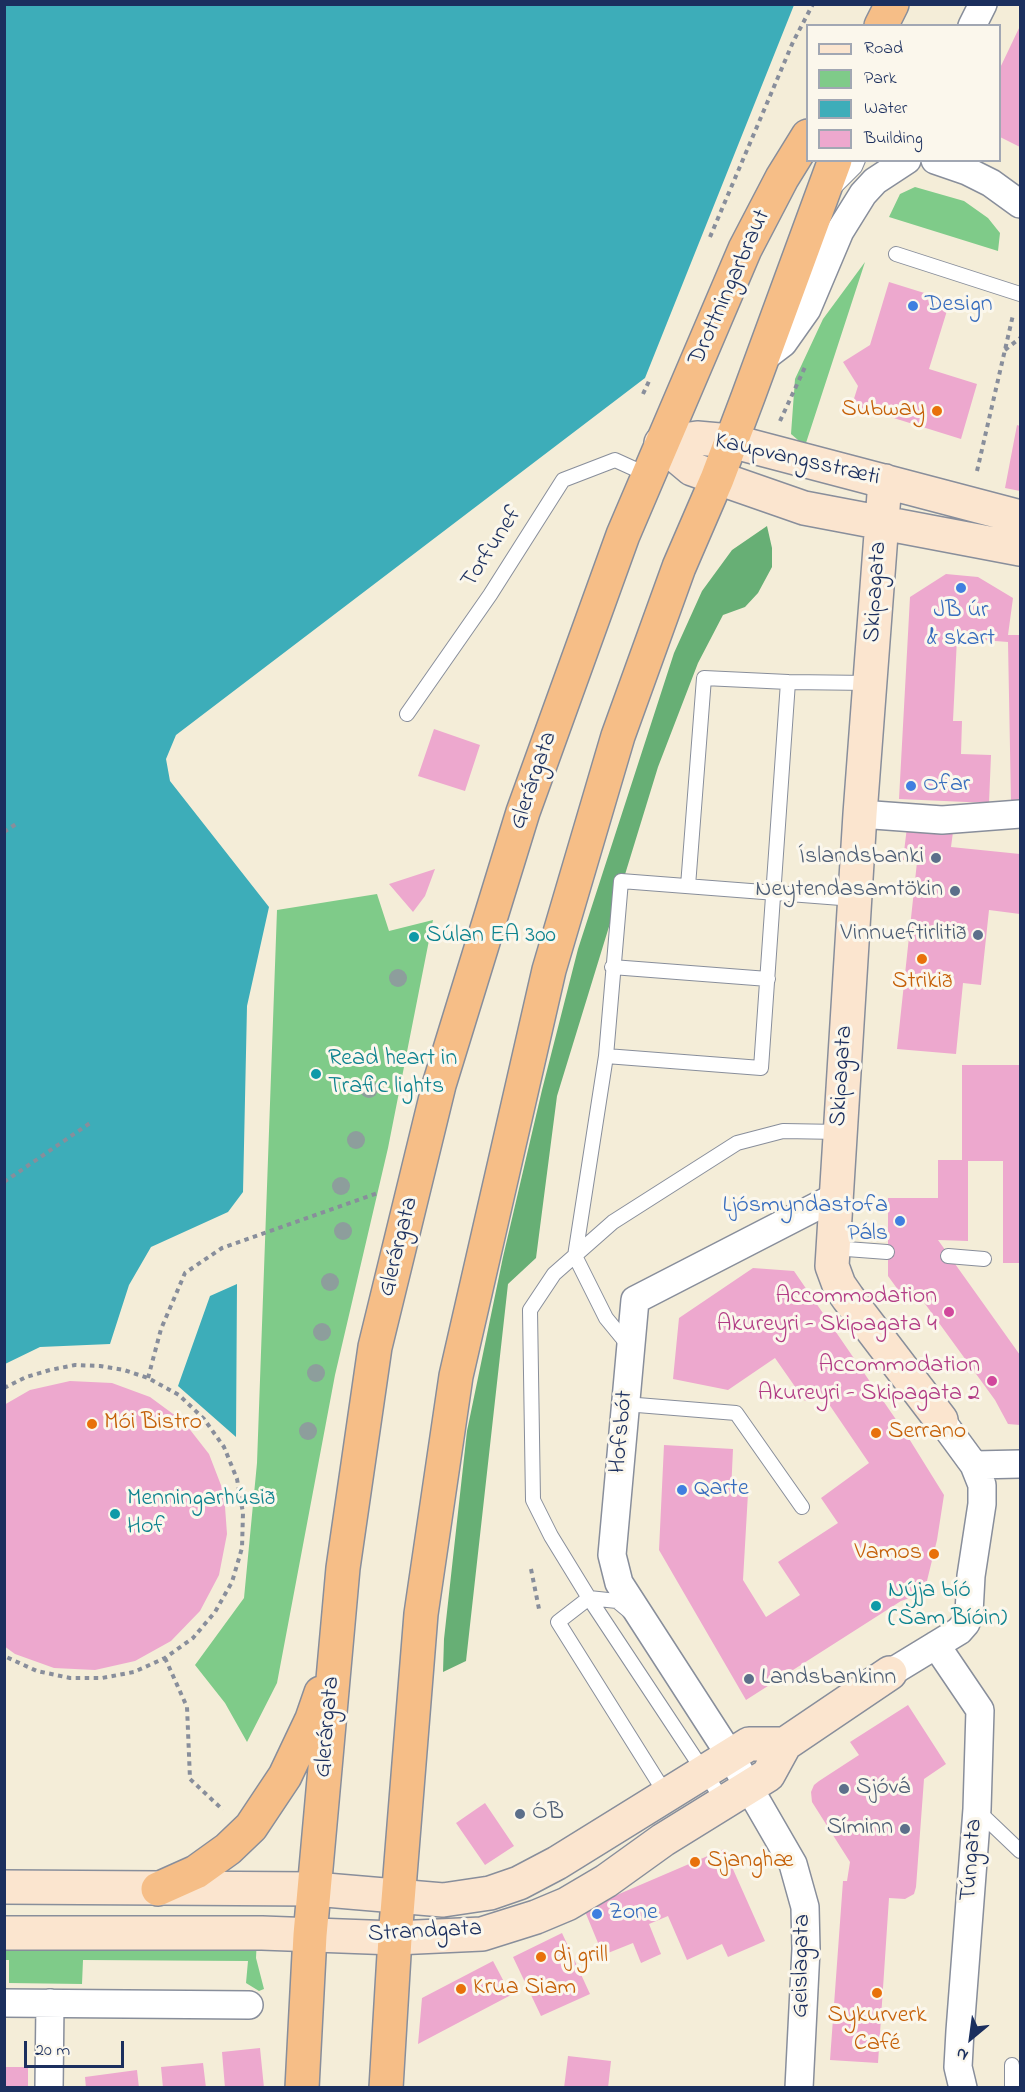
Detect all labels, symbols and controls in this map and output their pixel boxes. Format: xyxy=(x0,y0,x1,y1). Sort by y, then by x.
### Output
legend xyxy=(806,24,1001,162)
text: Road xyxy=(864,36,903,62)
text: Park xyxy=(864,66,897,92)
text: Water xyxy=(864,96,907,122)
text: Building xyxy=(864,126,923,152)
street label: Drottningarbraut xyxy=(684,206,778,370)
place label: Design xyxy=(925,292,993,320)
marker: Design xyxy=(906,299,920,313)
place label: Subway xyxy=(841,397,925,425)
marker: Subway xyxy=(930,404,944,418)
street label: Kaupvangsstræti xyxy=(712,428,882,494)
street label: Torfunef xyxy=(456,502,530,594)
street label: Skipagata xyxy=(859,541,895,643)
marker: JB úr & skart xyxy=(954,581,968,595)
place label: JB úr & skart xyxy=(927,598,995,654)
street label: Glerárgata xyxy=(505,728,565,834)
place label: Ofar xyxy=(923,772,970,800)
marker: Ofar xyxy=(904,779,918,793)
place label: Íslandsbanki xyxy=(799,844,924,872)
marker: Íslandsbanki xyxy=(929,851,943,865)
place label: Neytendasamtökin xyxy=(755,877,943,905)
marker: Neytendasamtökin xyxy=(948,884,962,898)
place label: Vinnueftirlitið xyxy=(841,921,966,949)
place label: Súlan EA 300 xyxy=(426,923,556,951)
marker: Vinnueftirlitið xyxy=(971,928,985,942)
marker: Súlan EA 300 xyxy=(407,930,421,944)
marker: Strikið xyxy=(915,952,929,966)
place label: Strikið xyxy=(892,969,952,997)
street label: Skipagata xyxy=(825,1025,861,1127)
place label: Read heart in Trafic lights xyxy=(328,1046,457,1102)
marker: Read heart in Trafic lights xyxy=(309,1067,323,1081)
place label: Ljósmyndastofa Páls xyxy=(723,1193,888,1249)
street label: Glerárgata xyxy=(374,1194,426,1300)
marker: Ljósmyndastofa Páls xyxy=(893,1214,907,1228)
place label: Accommodation Akureyri - Skipagata 4 xyxy=(717,1284,937,1340)
marker: Accommodation Akureyri - Skipagata 4 xyxy=(942,1305,956,1319)
place label: Accommodation Akureyri - Skipagata 2 xyxy=(758,1353,980,1409)
marker: Accommodation Akureyri - Skipagata 2 xyxy=(985,1374,999,1388)
street label: Hofsbót xyxy=(605,1389,641,1475)
place label: Mói Bistro xyxy=(104,1410,202,1438)
marker: Mói Bistro xyxy=(85,1417,99,1431)
place label: Serrano xyxy=(888,1419,966,1447)
marker: Serrano xyxy=(869,1426,883,1440)
place label: Qarte xyxy=(694,1476,749,1504)
marker: Qarte xyxy=(675,1483,689,1497)
place label: Menningarhúsið Hof xyxy=(127,1486,275,1542)
marker: Menningarhúsið Hof xyxy=(108,1507,122,1521)
place label: Vamos xyxy=(854,1540,922,1568)
marker: Vamos xyxy=(927,1547,941,1561)
place label: Nýja bíó (Sam Bíóin) xyxy=(888,1578,1007,1634)
marker: Nýja bíó (Sam Bíóin) xyxy=(869,1599,883,1613)
place label: Landsbankinn xyxy=(761,1665,896,1693)
marker: Landsbankinn xyxy=(742,1672,756,1686)
street label: Glerárgata xyxy=(310,1675,348,1779)
place label: Sjóvá xyxy=(856,1775,910,1803)
marker: Sjóvá xyxy=(837,1782,851,1796)
place label: ÓB xyxy=(532,1800,564,1828)
marker: ÓB xyxy=(513,1807,527,1821)
place label: Síminn xyxy=(827,1815,893,1843)
street label: Túngata xyxy=(956,1818,990,1902)
marker: Síminn xyxy=(898,1822,912,1836)
place label: Sjanghæ xyxy=(707,1848,793,1876)
marker: Sjanghæ xyxy=(688,1855,702,1869)
place label: Zone xyxy=(609,1900,658,1928)
marker: Zone xyxy=(590,1907,604,1921)
street label: Geislagata xyxy=(788,1914,818,2018)
street label: Strandgata xyxy=(367,1916,483,1950)
place label: dj grill xyxy=(553,1943,608,1971)
marker: dj grill xyxy=(534,1950,548,1964)
place label: Krua Siam xyxy=(473,1975,576,2003)
marker: Krua Siam xyxy=(454,1982,468,1996)
marker: Sykurverk Café xyxy=(870,1986,884,2000)
place label: Sykurverk Café xyxy=(827,2003,927,2059)
north arrow xyxy=(941,2008,1001,2068)
scale bar xyxy=(27,2029,128,2067)
text: 20 m xyxy=(35,2038,70,2064)
text: N xyxy=(952,2041,973,2067)

